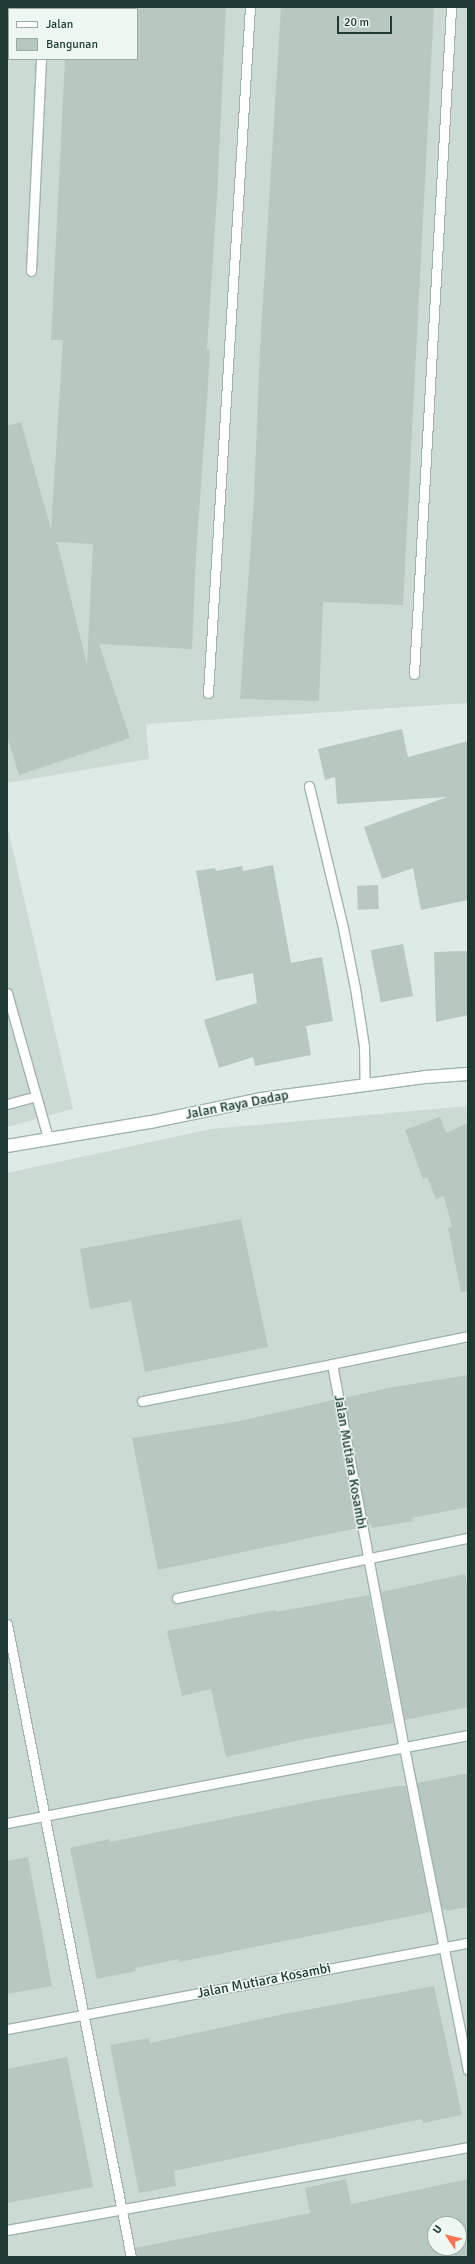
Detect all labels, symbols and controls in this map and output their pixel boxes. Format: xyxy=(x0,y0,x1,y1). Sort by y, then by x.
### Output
legend xyxy=(8,8,138,60)
scale bar xyxy=(339,8,394,34)
text: 20 m xyxy=(344,15,369,30)
text: Jalan xyxy=(46,17,73,32)
text: Bangunan xyxy=(46,37,98,52)
street label: Jalan Raya Dadap xyxy=(184,1087,290,1123)
street label: Jalan Mutiara Kosambi xyxy=(330,1394,370,1530)
street label: Jalan Mutiara Kosambi xyxy=(196,1960,332,2002)
north arrow xyxy=(427,2216,467,2256)
text: U xyxy=(430,2223,445,2236)

